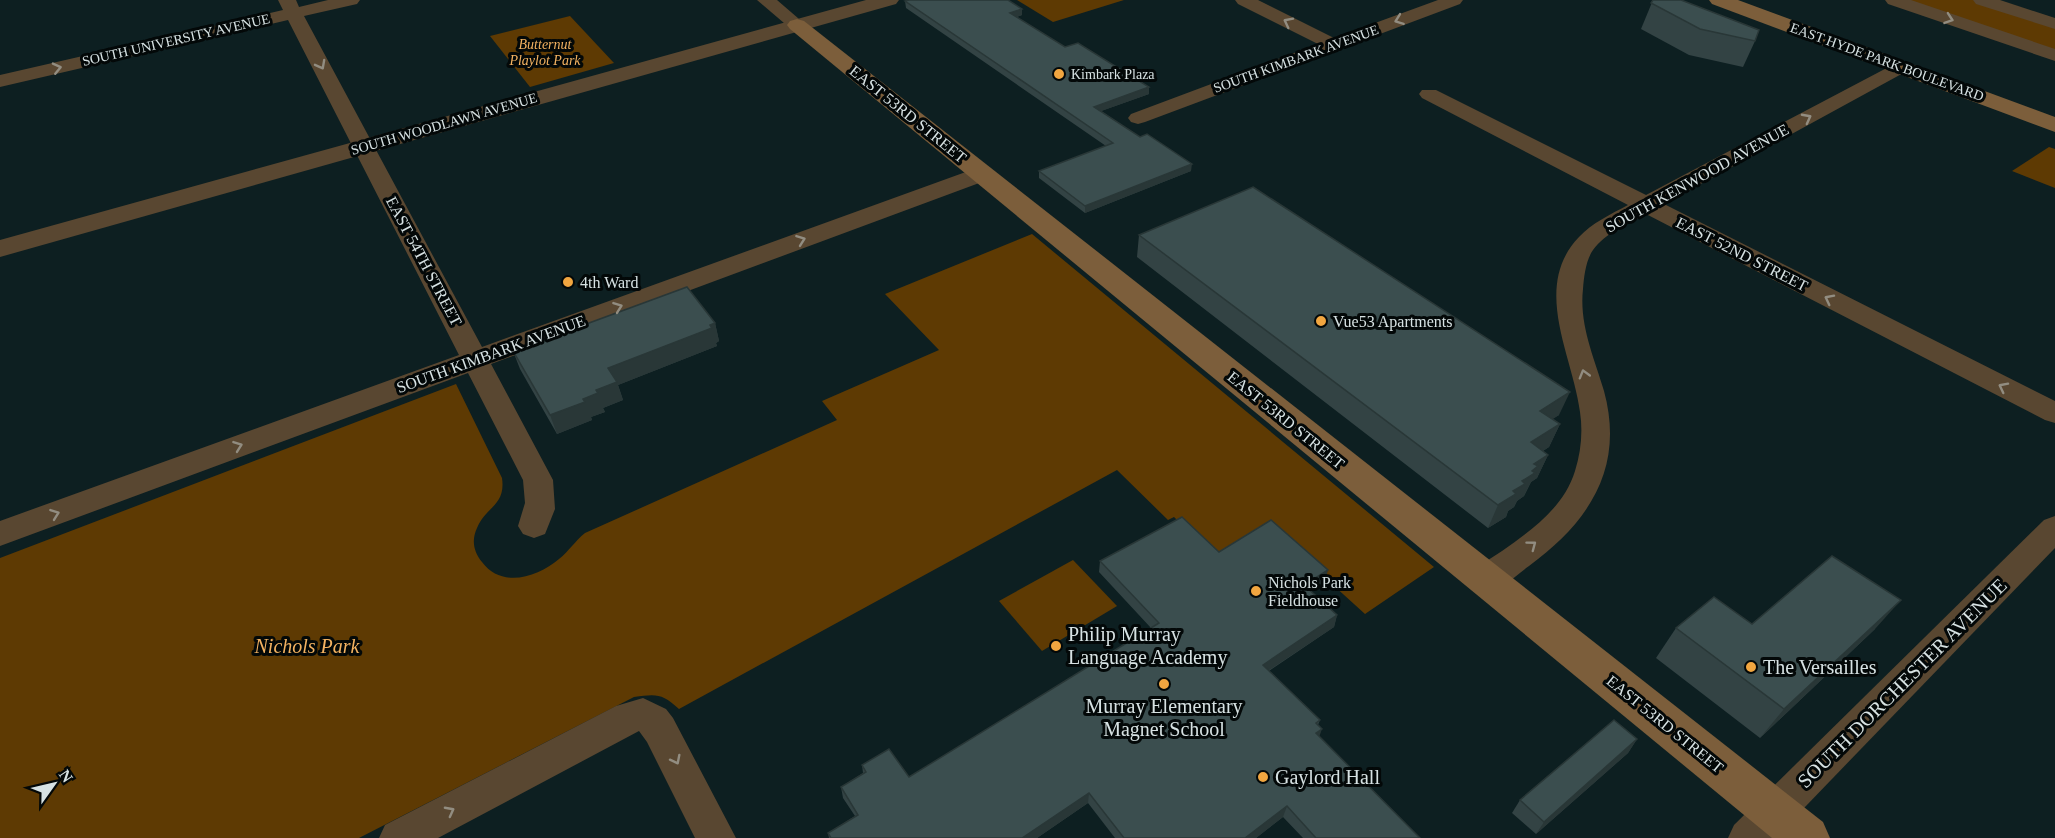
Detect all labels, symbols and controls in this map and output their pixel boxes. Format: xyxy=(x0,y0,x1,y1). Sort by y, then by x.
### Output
street label: SOUTH UNIVERSITY AVENUE xyxy=(81,11,271,69)
one-way arrow xyxy=(1943,11,1954,24)
one-way arrow xyxy=(1394,13,1405,26)
one-way arrow xyxy=(1284,18,1295,30)
street label: EAST HYDE PARK BOULEVARD xyxy=(1788,20,1986,104)
street label: SOUTH KIMBARK AVENUE xyxy=(1211,22,1381,96)
park label: Butternut Playlot Park xyxy=(508,37,581,68)
one-way arrow xyxy=(314,59,325,69)
one-way arrow xyxy=(52,62,62,75)
street label: EAST 53RD STREET xyxy=(846,62,970,166)
marker: Kimbark Plaza xyxy=(1052,67,1066,81)
place label: Kimbark Plaza xyxy=(1071,67,1155,82)
street label: SOUTH WOODLAWN AVENUE xyxy=(349,90,539,158)
one-way arrow xyxy=(1801,114,1812,125)
street label: SOUTH KENWOOD AVENUE xyxy=(1602,120,1792,236)
street label: EAST 54TH STREET xyxy=(383,194,465,329)
street label: EAST 52ND STREET xyxy=(1673,213,1811,295)
one-way arrow xyxy=(795,234,806,247)
place label: 4th Ward xyxy=(580,274,638,291)
marker: 4th Ward xyxy=(561,275,575,289)
one-way arrow xyxy=(1824,294,1835,306)
one-way arrow xyxy=(612,302,623,315)
street label: SOUTH KIMBARK AVENUE xyxy=(394,312,588,396)
place label: Vue53 Apartments xyxy=(1333,313,1452,331)
marker: Vue53 Apartments xyxy=(1314,314,1328,328)
street label: EAST 53RD STREET xyxy=(1224,368,1348,472)
one-way arrow xyxy=(1579,369,1591,380)
one-way arrow xyxy=(1998,383,2009,394)
one-way arrow xyxy=(232,441,243,454)
one-way arrow xyxy=(49,508,60,521)
one-way arrow xyxy=(1525,541,1536,552)
place label: Nichols Park Fieldhouse xyxy=(1268,574,1351,609)
street label: SOUTH DORCHESTER AVENUE xyxy=(1793,574,2011,792)
marker: Nichols Park Fieldhouse xyxy=(1249,584,1263,598)
place label: Philip Murray Language Academy xyxy=(1068,623,1227,669)
park label: Nichols Park xyxy=(254,635,361,657)
marker: Philip Murray Language Academy xyxy=(1049,639,1063,653)
place label: The Versailles xyxy=(1763,656,1877,678)
marker: The Versailles xyxy=(1744,660,1758,674)
street label: EAST 53RD STREET xyxy=(1603,672,1727,776)
marker: Murray Elementary Magnet School xyxy=(1157,677,1171,691)
place label: Murray Elementary Magnet School xyxy=(1085,695,1243,741)
north arrow xyxy=(24,754,84,814)
one-way arrow xyxy=(669,754,680,764)
text: N xyxy=(56,766,77,786)
place label: Gaylord Hall xyxy=(1275,766,1380,789)
marker: Gaylord Hall xyxy=(1256,770,1270,784)
one-way arrow xyxy=(444,807,455,818)

